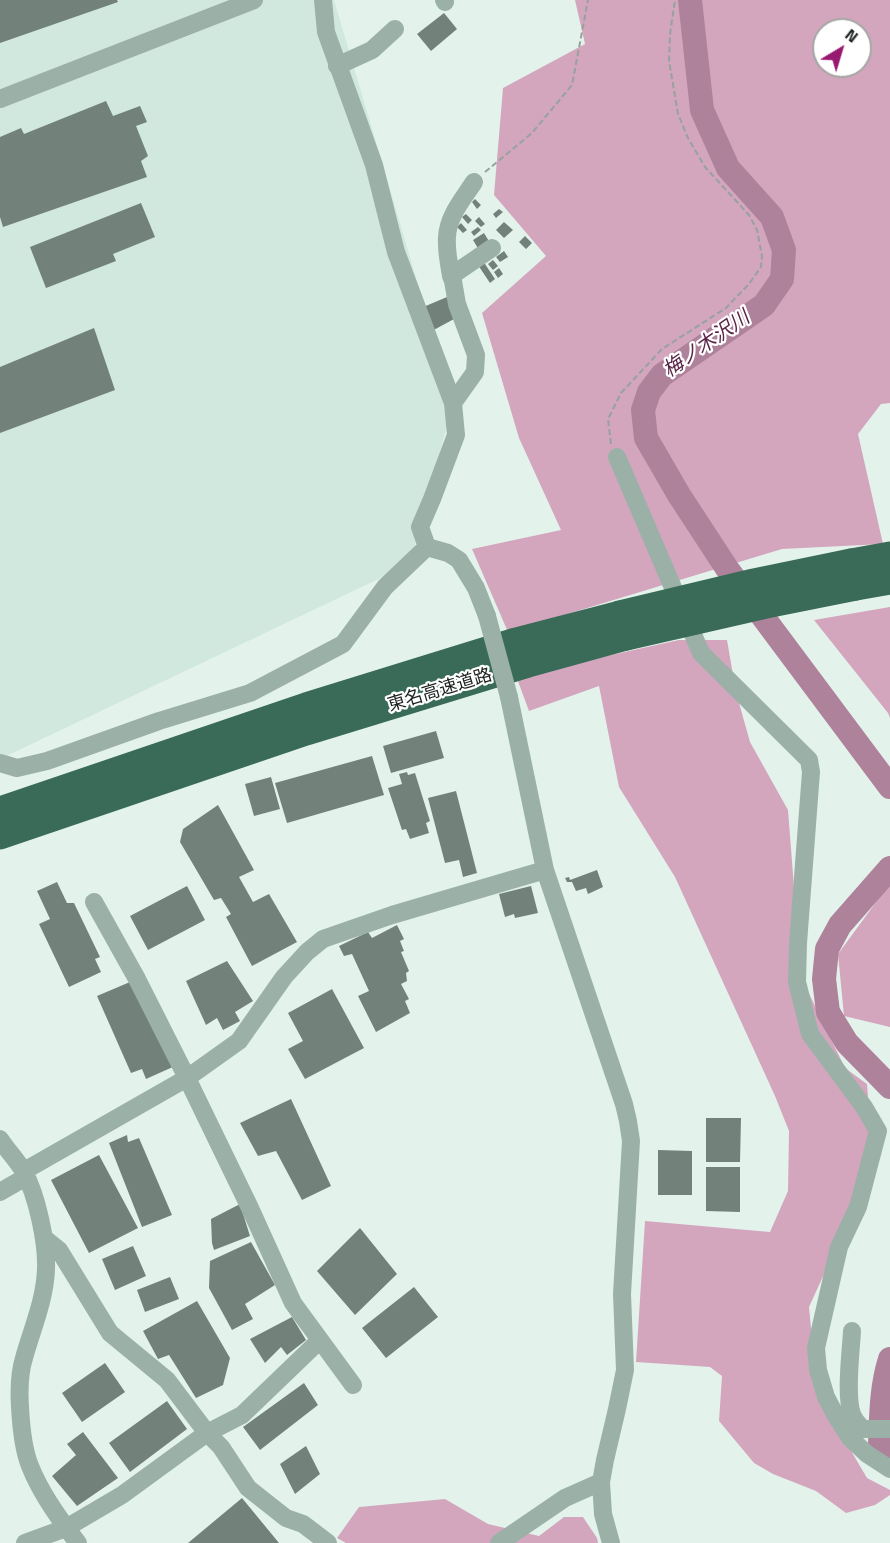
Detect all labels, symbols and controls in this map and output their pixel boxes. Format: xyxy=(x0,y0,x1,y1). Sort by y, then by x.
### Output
north arrow xyxy=(812,18,872,78)
text: N xyxy=(840,23,864,48)
water label: 梅ノ木沢川 xyxy=(659,306,755,384)
street label: 東名高速道路 xyxy=(385,665,495,717)

